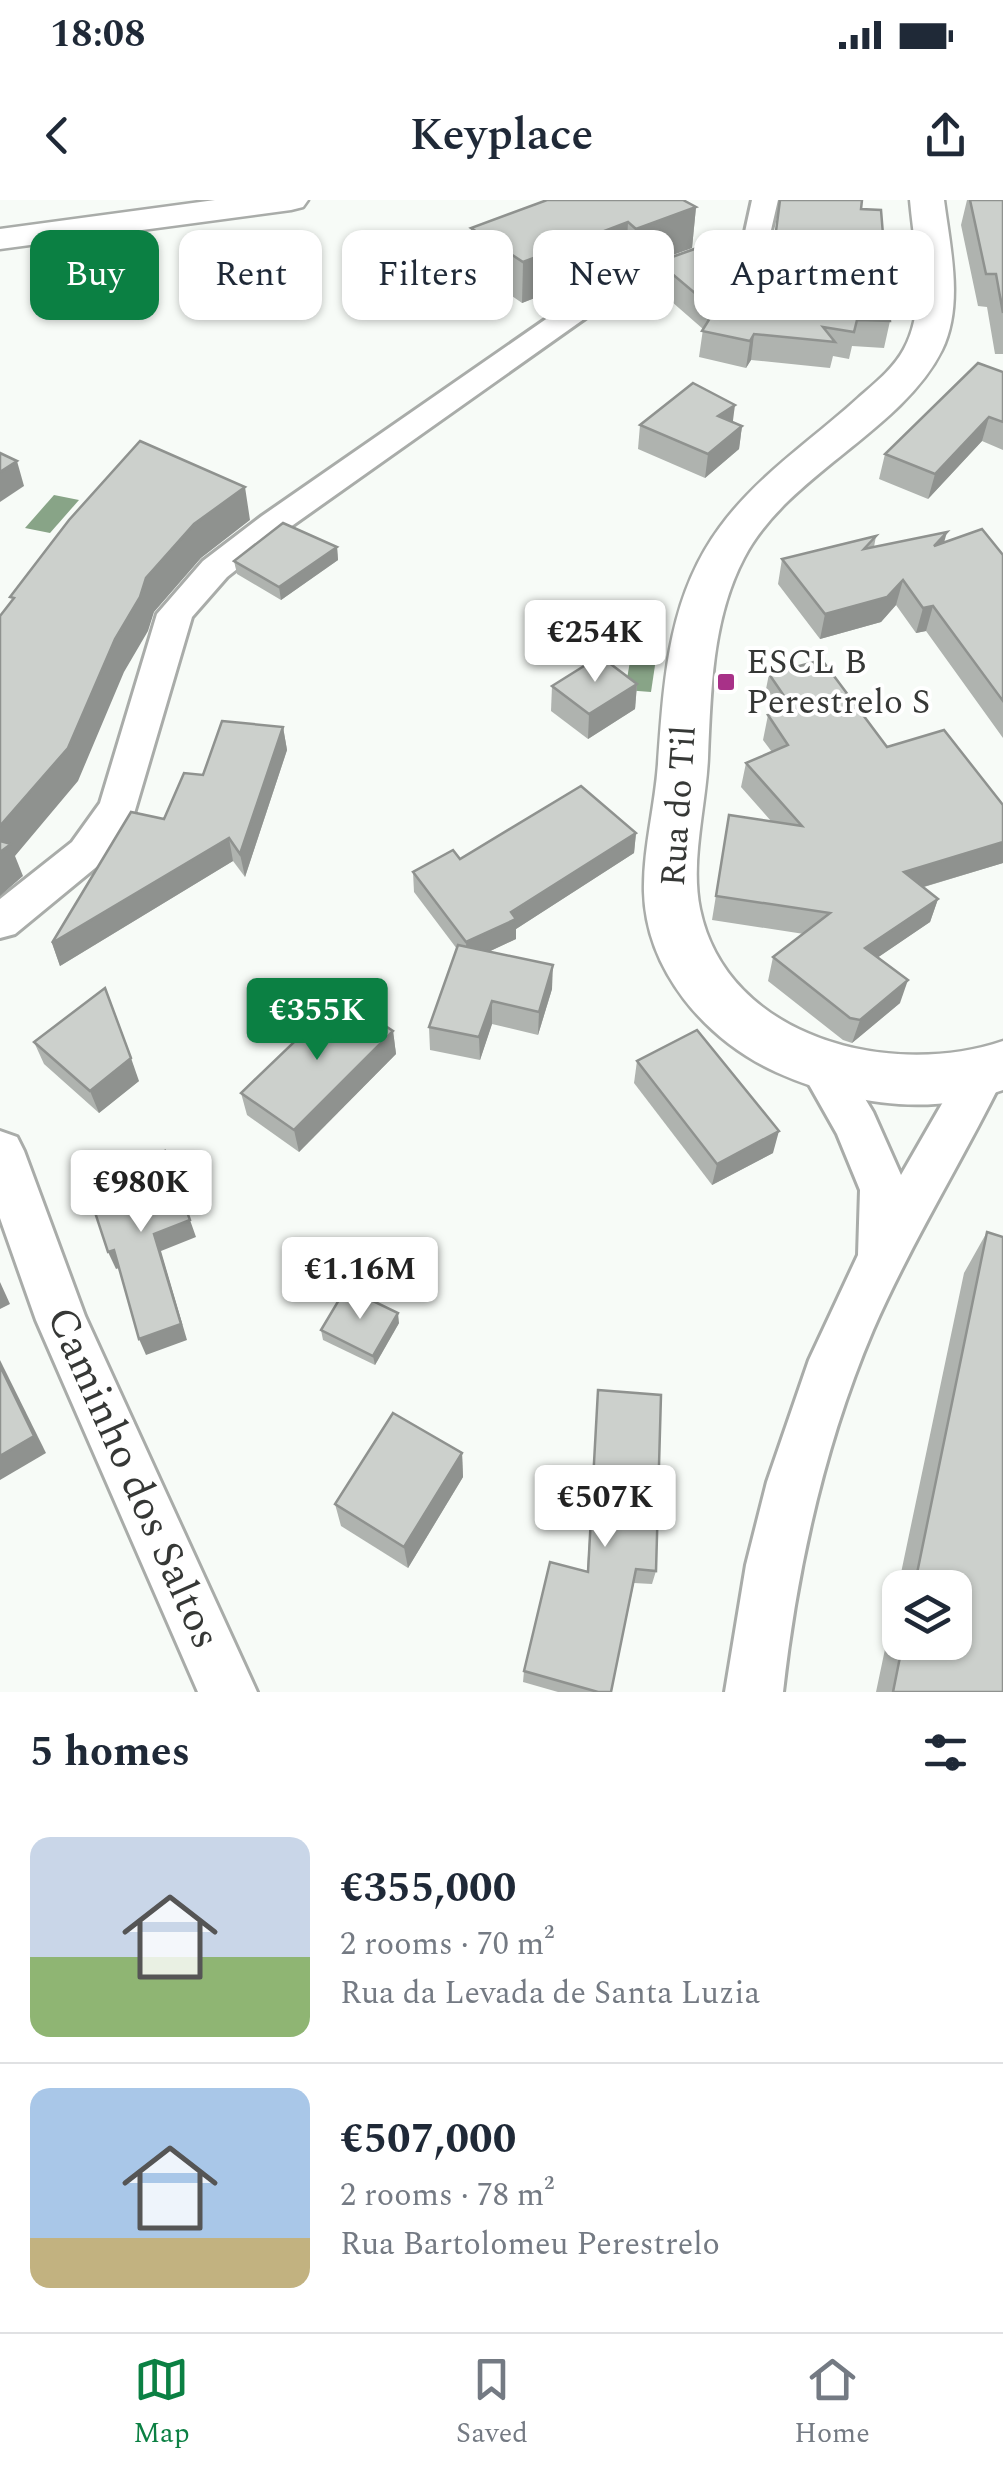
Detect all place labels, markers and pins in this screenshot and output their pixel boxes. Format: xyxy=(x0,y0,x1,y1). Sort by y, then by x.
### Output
pin: €254K xyxy=(525,600,665,685)
place label: ESCL B Perestrelo S xyxy=(746,636,930,729)
marker: ESCL B Perestrelo S xyxy=(715,671,737,693)
pin: €355K xyxy=(247,978,387,1063)
pin: €980K xyxy=(71,1150,211,1235)
pin: €1.16M xyxy=(279,1237,441,1322)
pin: €507K xyxy=(535,1465,675,1550)

